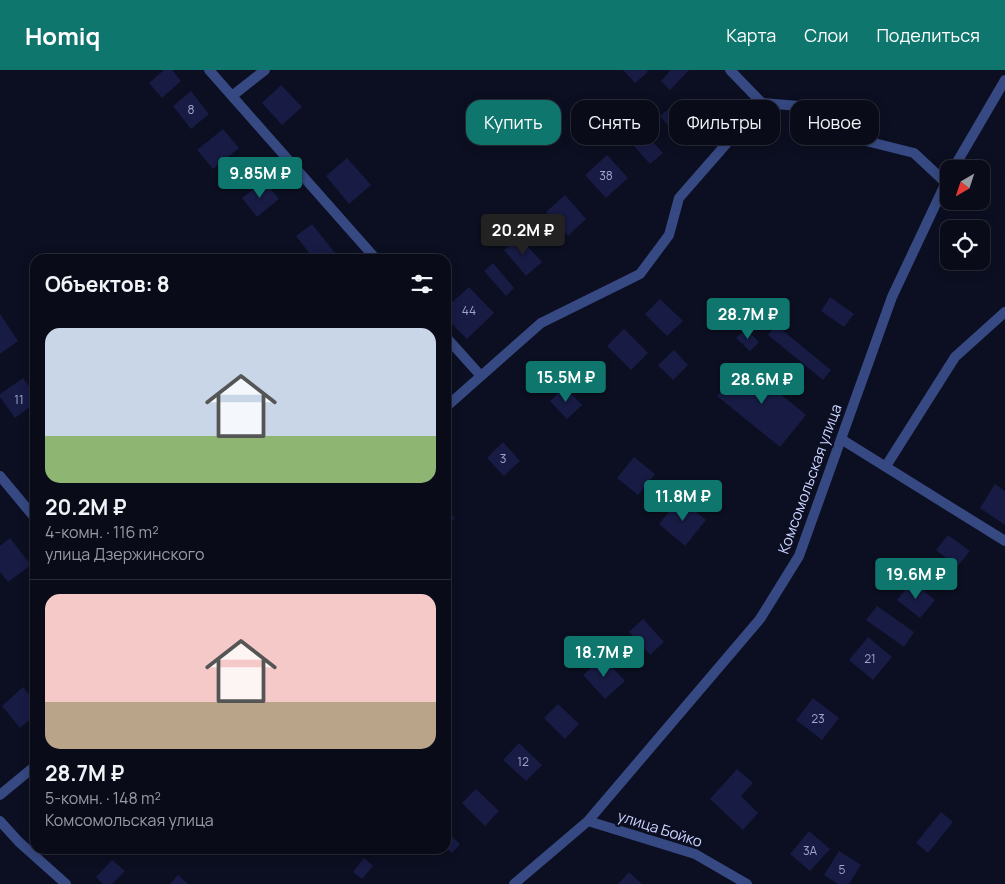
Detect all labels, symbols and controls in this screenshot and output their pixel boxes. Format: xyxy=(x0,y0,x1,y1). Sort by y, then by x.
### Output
text: Homiq xyxy=(25,19,100,52)
text: Карта xyxy=(726,23,776,47)
text: Слои xyxy=(804,23,848,47)
text: Поделиться xyxy=(876,23,980,47)
chip: Купить xyxy=(466,100,561,145)
chip: Снять xyxy=(571,100,659,145)
chip: Фильтры xyxy=(669,100,780,145)
chip: Новое xyxy=(790,100,879,145)
house number: 8 xyxy=(188,101,195,118)
pin: 9.85M ₽ xyxy=(214,156,306,199)
north arrow xyxy=(940,160,990,210)
map controls xyxy=(940,160,990,270)
text: 9.85M ₽ xyxy=(229,162,291,184)
house number: 38 xyxy=(599,167,613,184)
pin: 20.2M ₽ xyxy=(477,214,569,256)
text: 20.2M ₽ xyxy=(492,219,554,241)
button: locate xyxy=(940,220,990,270)
text: Объектов: 8 xyxy=(45,270,170,298)
icon: filters xyxy=(408,270,436,298)
pin: 28.7M ₽ xyxy=(702,298,794,340)
house number: 44 xyxy=(462,302,476,319)
text: 28.7M ₽ xyxy=(718,303,778,325)
pin: 15.5M ₽ xyxy=(520,360,612,403)
icon: home xyxy=(196,361,286,451)
pin: 28.6M ₽ xyxy=(716,362,808,405)
text: 15.5M ₽ xyxy=(537,366,595,388)
text: 28.6M ₽ xyxy=(731,368,793,390)
house number: 11 xyxy=(14,391,24,408)
street label: Комсомольская улица xyxy=(773,401,846,557)
house number: 3 xyxy=(500,450,506,467)
pin: 11.8M ₽ xyxy=(637,480,729,522)
text: 11.8M ₽ xyxy=(655,485,711,507)
text: 20.2M ₽ xyxy=(45,493,127,521)
text: 4-комн. · 116 m² xyxy=(45,521,159,543)
text: улица Дзержинского xyxy=(45,543,204,565)
pin: 19.6M ₽ xyxy=(870,558,962,600)
text: 19.6M ₽ xyxy=(886,563,946,585)
icon: home xyxy=(196,626,286,716)
pin: 18.7M ₽ xyxy=(558,636,650,678)
text: 18.7M ₽ xyxy=(575,641,633,663)
house number: 21 xyxy=(864,650,876,667)
house number: 23 xyxy=(811,710,825,727)
house number: 12 xyxy=(517,753,529,770)
text: 28.7M ₽ xyxy=(45,759,125,787)
text: 5-комн. · 148 m² xyxy=(45,787,161,809)
street label: улица Бойко xyxy=(615,805,705,852)
text: Комсомольская улица xyxy=(45,809,214,831)
house number: 3А xyxy=(803,842,818,859)
house number: 5 xyxy=(839,861,846,878)

